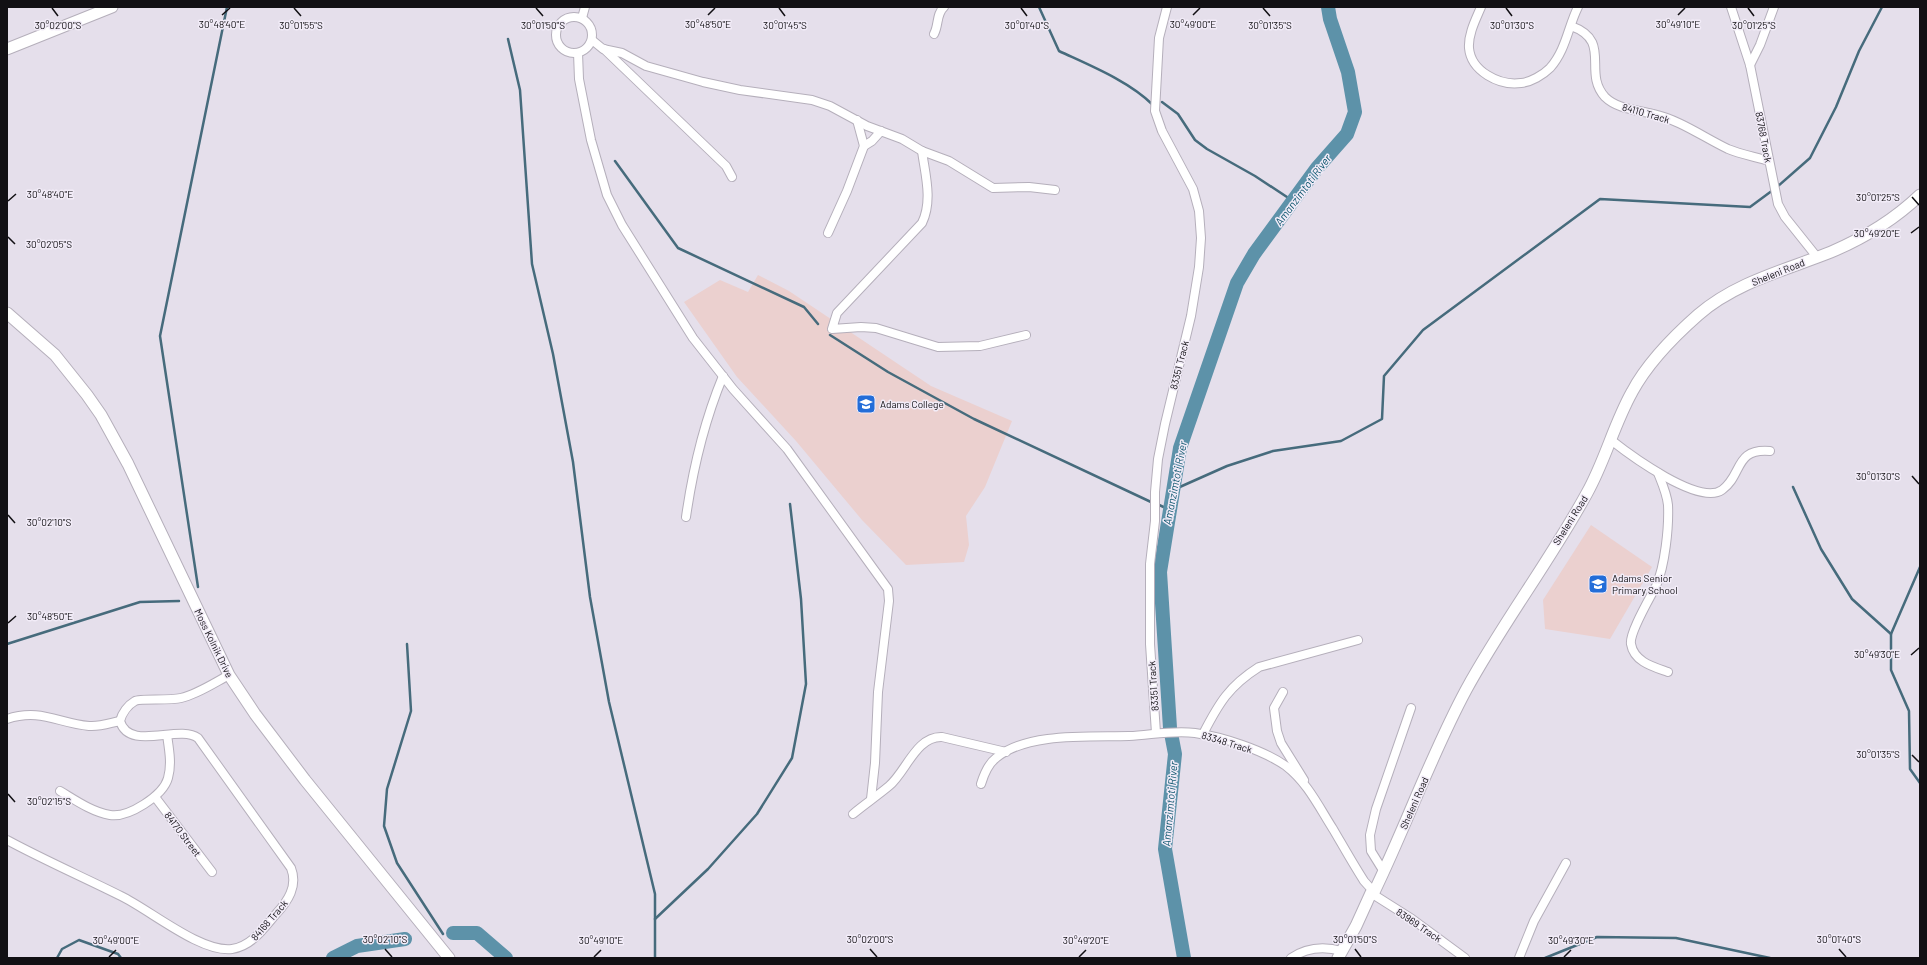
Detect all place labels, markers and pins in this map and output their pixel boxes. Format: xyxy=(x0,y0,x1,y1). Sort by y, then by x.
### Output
school or university icon: Adams College xyxy=(855,393,877,415)
place label: Adams College xyxy=(880,398,944,410)
place label: Adams Senior Primary School xyxy=(1612,572,1678,596)
school or university icon: Adams Senior Primary School xyxy=(1587,573,1609,595)

